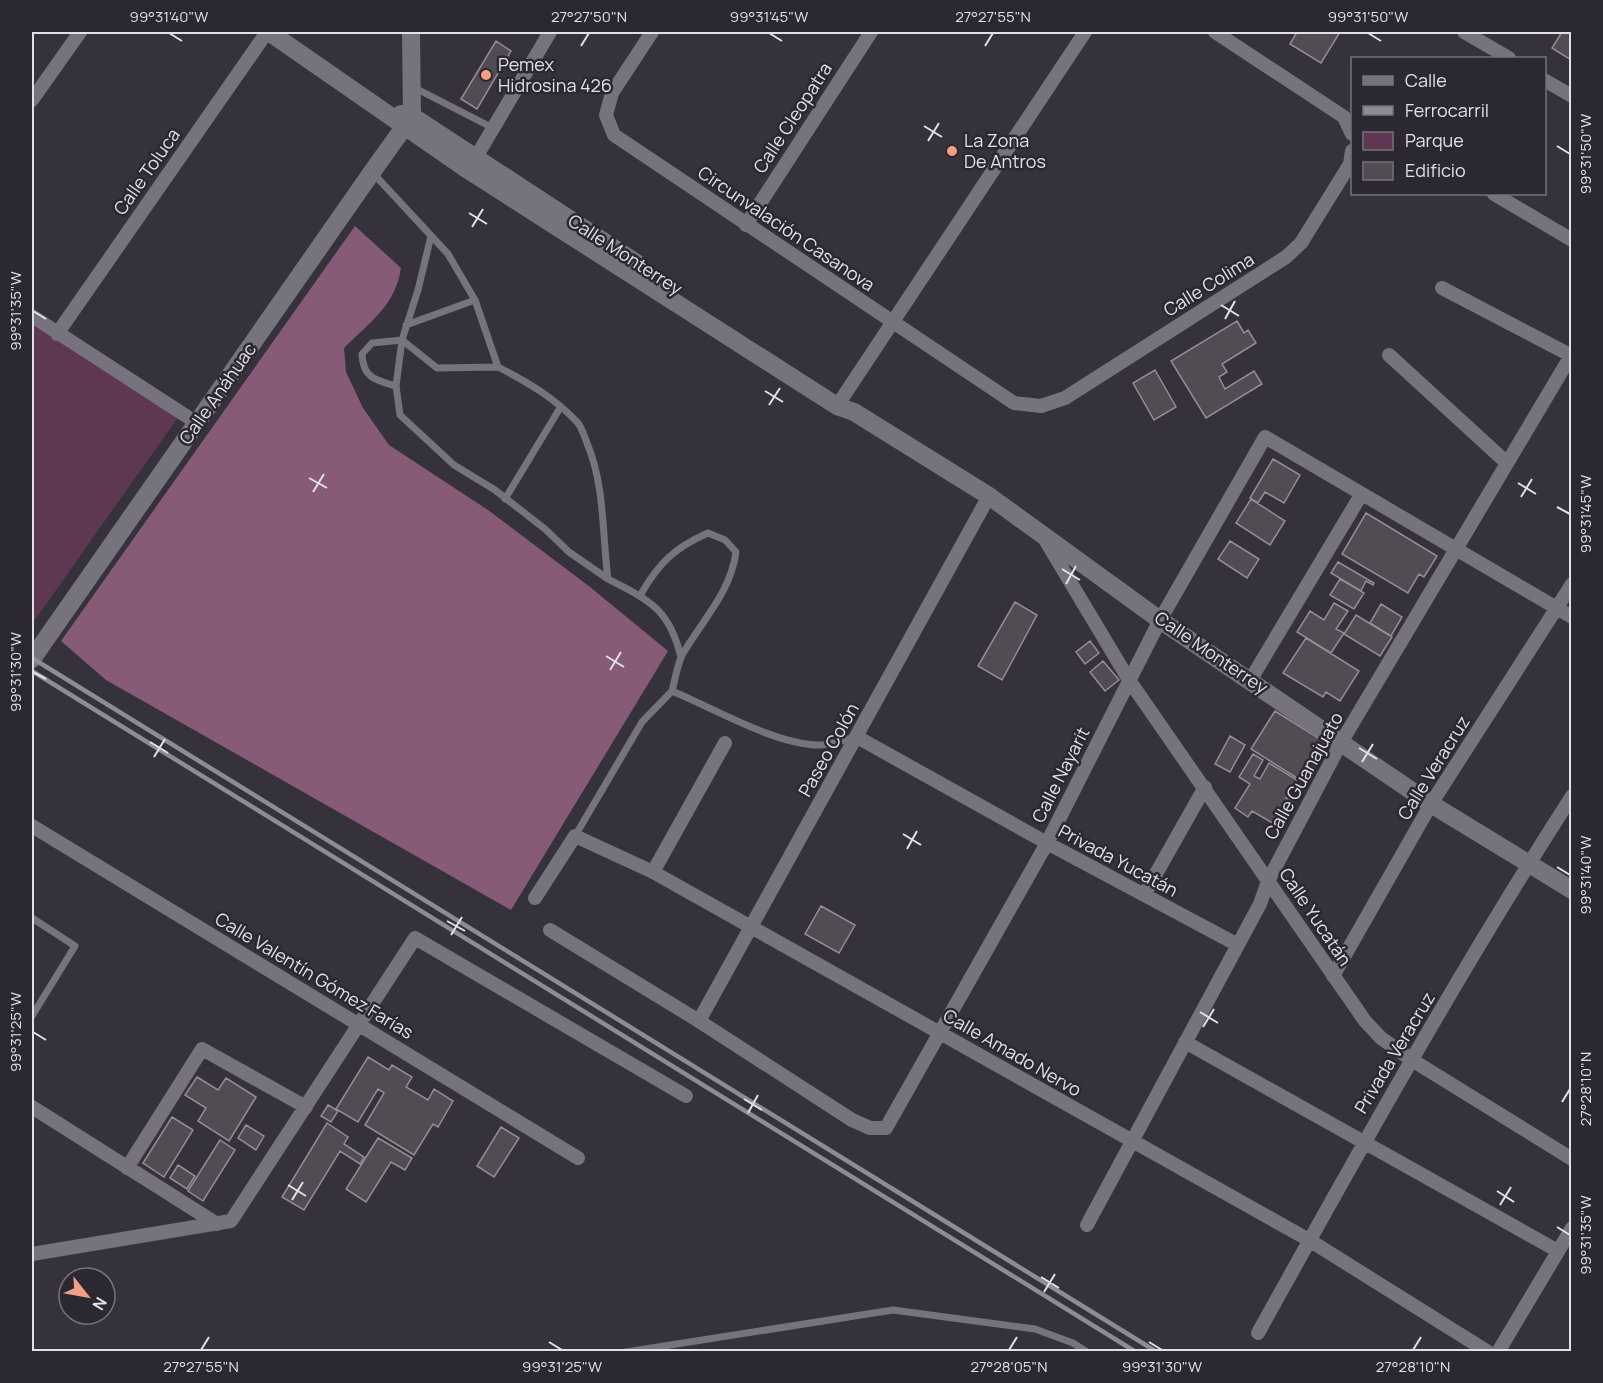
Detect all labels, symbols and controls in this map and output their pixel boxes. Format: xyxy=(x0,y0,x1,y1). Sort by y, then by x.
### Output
text: 99°31'40"W xyxy=(130,6,208,27)
text: 27°27'50"N xyxy=(551,6,627,27)
text: 99°31'45"W xyxy=(730,6,808,27)
text: 27°27'55"N xyxy=(955,6,1031,27)
text: 99°31'50"W xyxy=(1328,6,1408,27)
place label: Pemex Hidrosina 426 xyxy=(498,52,612,97)
street label: Calle Cleopatra xyxy=(747,57,837,178)
legend xyxy=(1351,57,1546,195)
marker: Pemex Hidrosina 426 xyxy=(479,68,493,82)
text: Calle xyxy=(1405,68,1447,92)
text: Ferrocarril xyxy=(1405,98,1489,122)
text: 99°31'50"W xyxy=(1575,114,1596,194)
street label: Calle Toluca xyxy=(108,124,185,219)
place label: La Zona De Antros xyxy=(964,128,1046,173)
text: Parque xyxy=(1405,128,1464,152)
marker: La Zona De Antros xyxy=(945,144,959,158)
text: Edificio xyxy=(1405,158,1466,182)
street label: Circunvalación Casanova xyxy=(694,160,880,296)
street label: Calle Monterrey xyxy=(564,208,688,300)
street label: Calle Colima xyxy=(1159,247,1258,322)
text: 99°31'35"W xyxy=(5,271,26,351)
street label: Calle Anáhuac xyxy=(173,338,261,449)
text: 99°31'45"W xyxy=(1575,475,1596,553)
street label: Calle Monterrey xyxy=(1150,605,1273,699)
text: 99°31'30"W xyxy=(5,632,26,712)
street label: Paseo Colón xyxy=(792,698,864,801)
street label: Calle Guanajuato xyxy=(1258,708,1348,844)
street label: Calle Veracruz xyxy=(1392,711,1475,824)
street label: Calle Nayarit xyxy=(1026,723,1094,826)
street label: Privada Yucatán xyxy=(1054,818,1182,902)
text: 99°31'40"W xyxy=(1575,836,1596,914)
street label: Calle Yucatán xyxy=(1274,863,1357,970)
street label: Calle Valentín Gómez Farías xyxy=(211,906,418,1044)
street label: Privada Veracruz xyxy=(1348,987,1440,1118)
text: 99°31'25"W xyxy=(5,992,26,1072)
street label: Calle Amado Nervo xyxy=(939,1003,1086,1101)
text: 27°28'10"N xyxy=(1575,1052,1596,1126)
text: 99°31'35"W xyxy=(1575,1195,1596,1275)
north arrow xyxy=(57,1266,117,1326)
text: N xyxy=(87,1293,112,1314)
text: 27°27'55"N xyxy=(163,1356,239,1377)
text: 99°31'25"W xyxy=(522,1356,602,1377)
text: 27°28'05"N xyxy=(970,1356,1048,1377)
text: 99°31'30"W xyxy=(1122,1356,1202,1377)
text: 27°28'10"N xyxy=(1376,1356,1450,1377)

